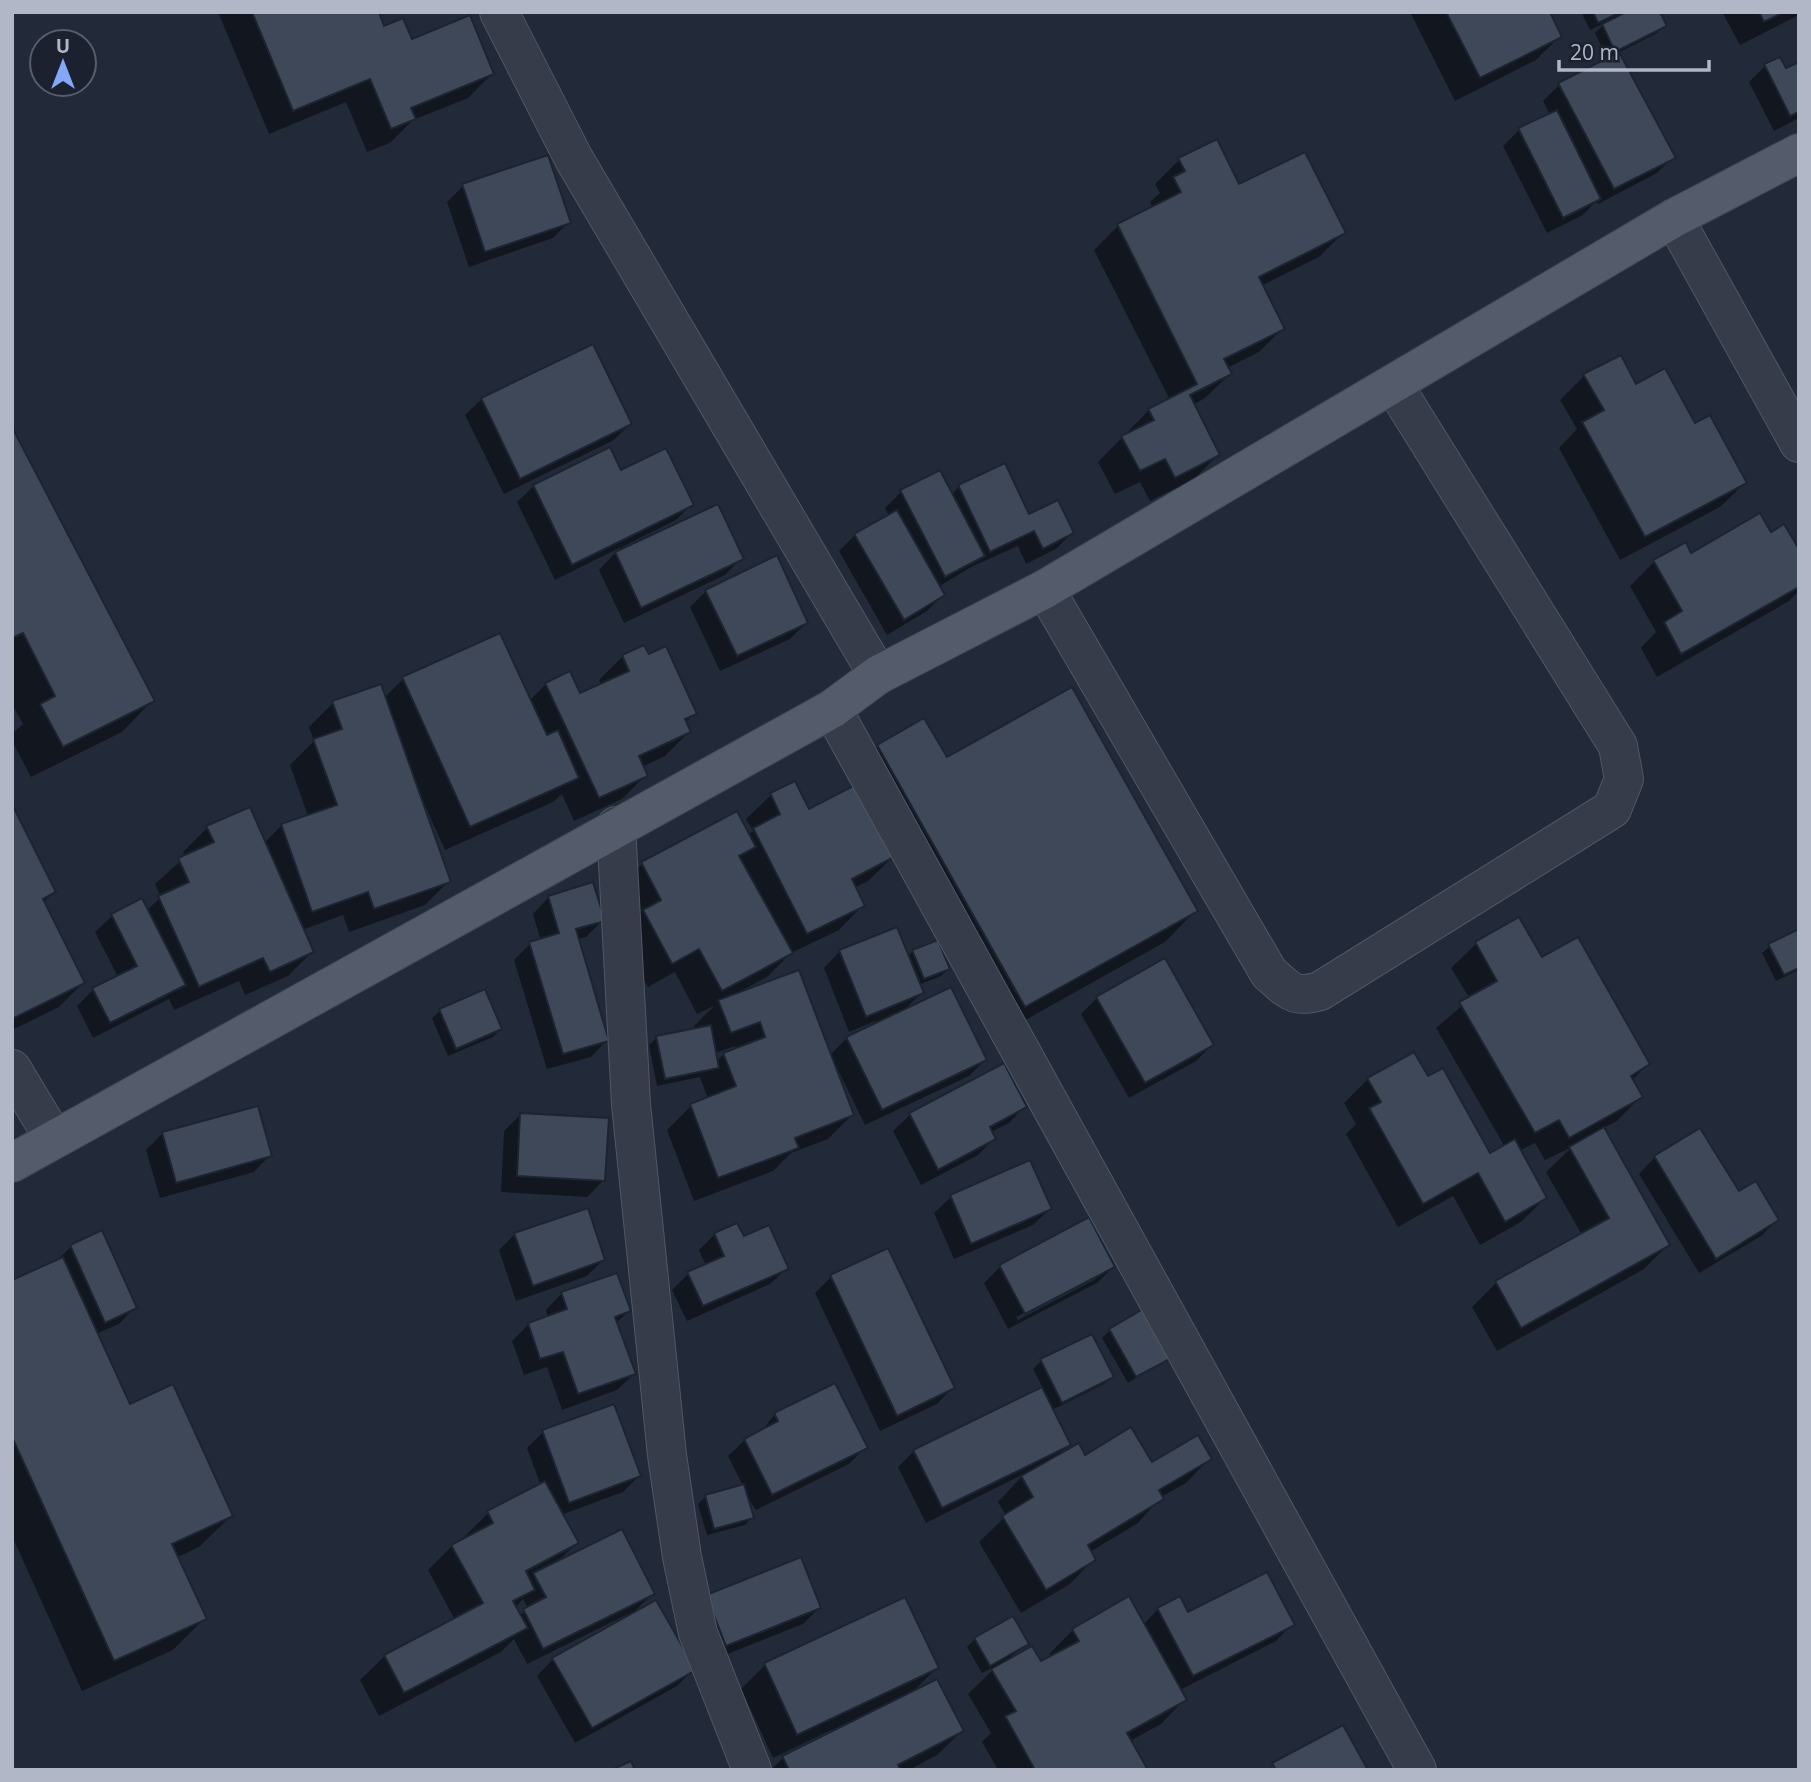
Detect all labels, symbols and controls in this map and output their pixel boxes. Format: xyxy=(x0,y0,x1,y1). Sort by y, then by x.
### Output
north arrow xyxy=(28,28,98,98)
scale bar xyxy=(1559,28,1710,72)
text: U xyxy=(56,33,70,59)
text: 20 m xyxy=(1570,38,1619,66)

